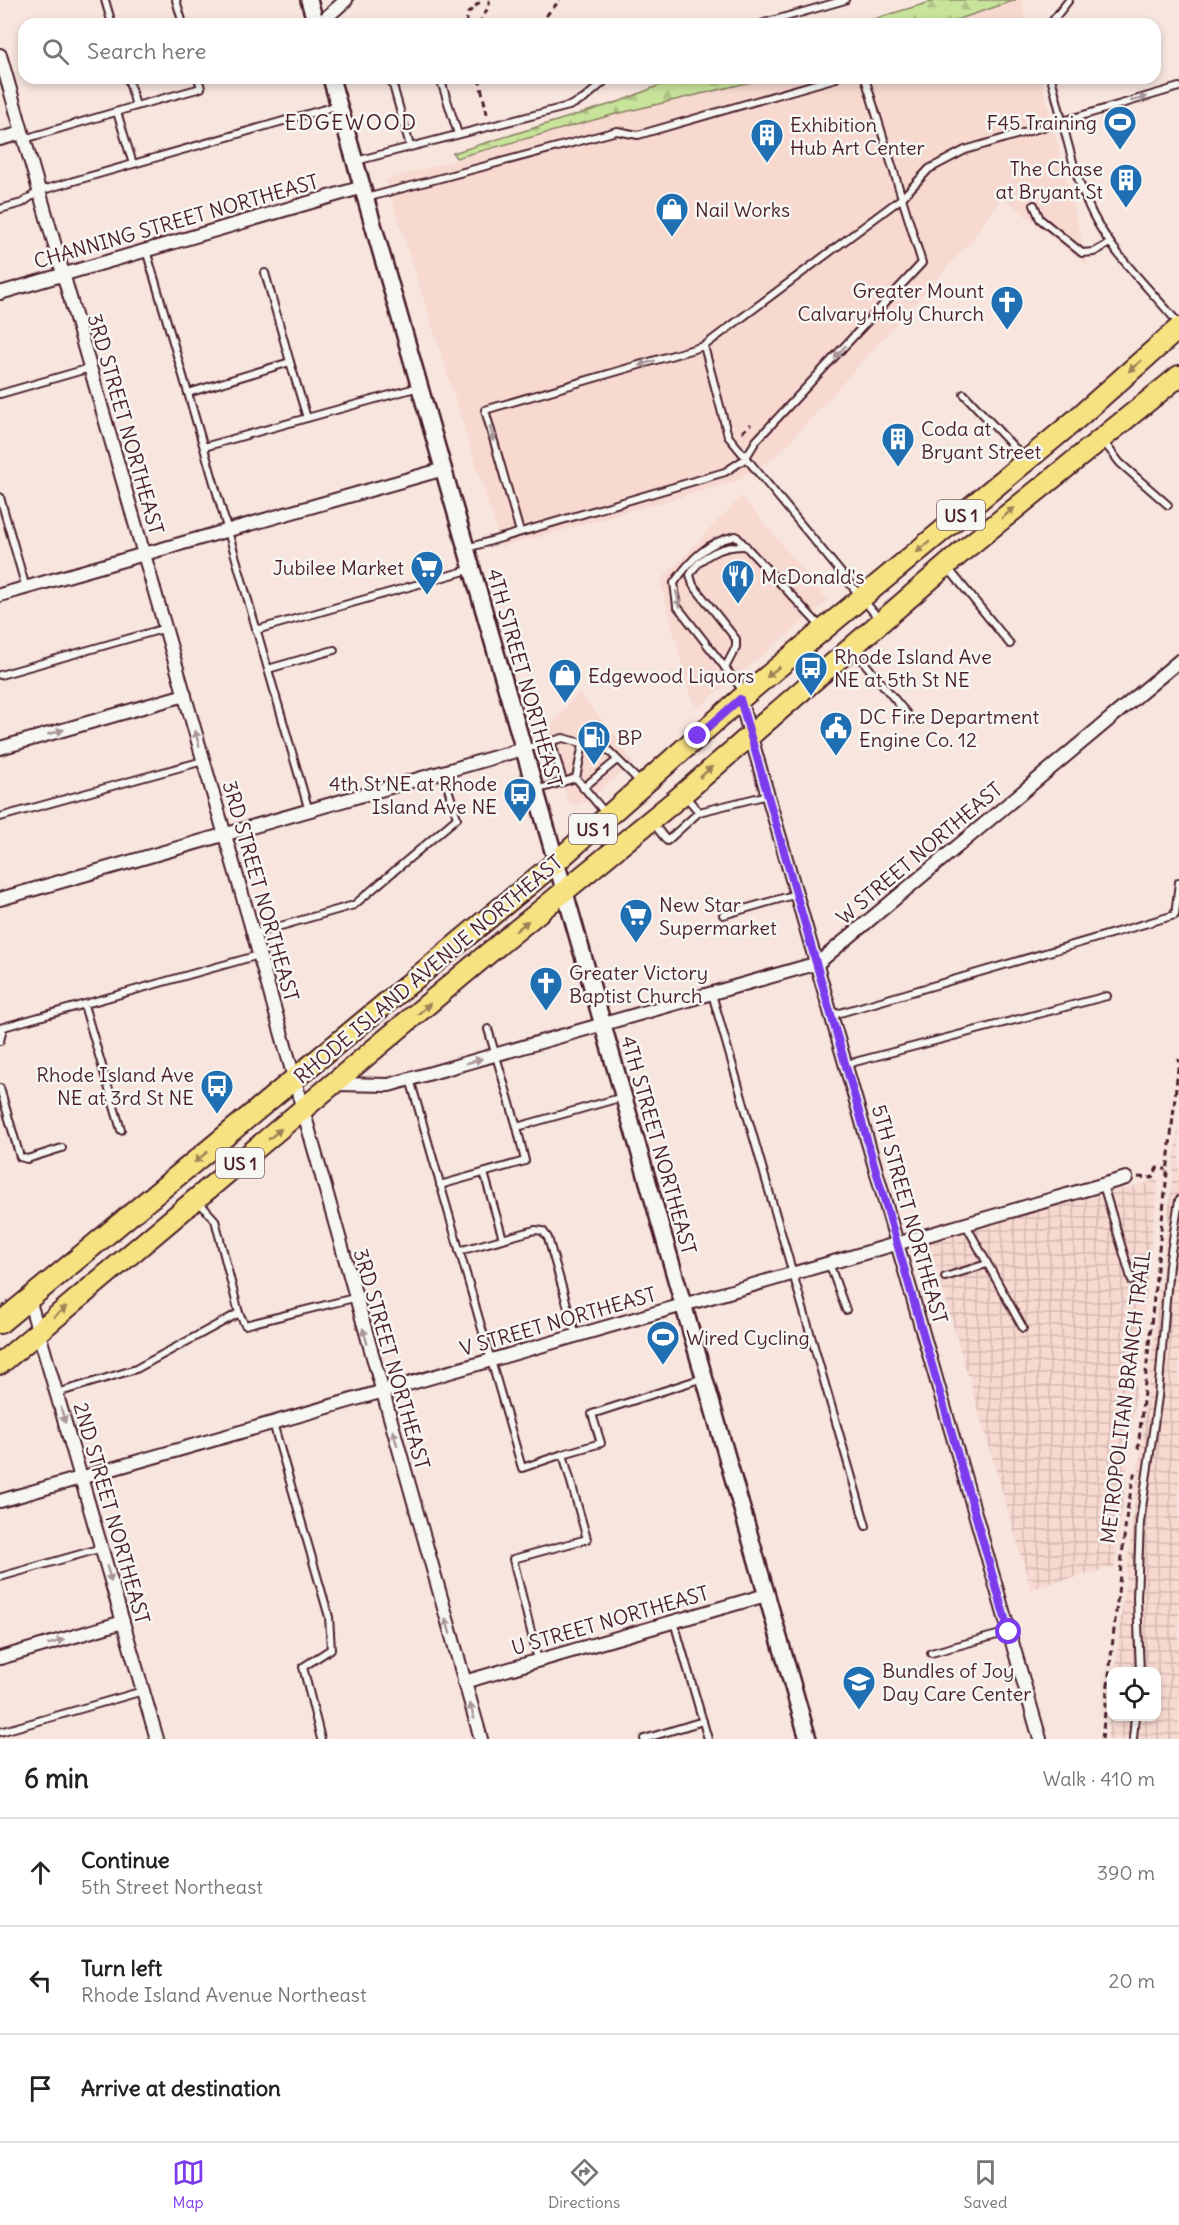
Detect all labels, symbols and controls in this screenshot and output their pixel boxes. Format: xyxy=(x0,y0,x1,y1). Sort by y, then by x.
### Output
search box xyxy=(18,18,1161,84)
icon: search xyxy=(39,35,72,68)
text: Search here xyxy=(87,37,206,65)
one-way arrow xyxy=(1130,94,1148,103)
sports icon: F45 Training xyxy=(1102,104,1138,151)
district label: EDGEWOOD xyxy=(284,109,418,136)
place label: F45 Training xyxy=(986,110,1097,135)
place label: Exhibition Hub Art Center xyxy=(790,112,925,160)
building icon: Exhibition Hub Art Center xyxy=(749,117,785,164)
place label: The Chase at Bryant St xyxy=(996,156,1103,204)
building icon: The Chase at Bryant St xyxy=(1108,162,1144,209)
street label: CHANNING STREET NORTHEAST xyxy=(31,168,321,274)
shop icon: Nail Works xyxy=(654,191,690,238)
place label: Nail Works xyxy=(695,197,790,222)
place label: Greater Mount Calvary Holy Church xyxy=(798,278,984,326)
church icon: Greater Mount Calvary Holy Church xyxy=(989,284,1025,331)
street label: 3RD STREET NORTHEAST xyxy=(82,311,170,537)
one-way arrow xyxy=(833,344,847,359)
one-way arrow xyxy=(638,358,657,368)
one-way arrow xyxy=(1128,359,1143,372)
place label: Coda at Bryant Street xyxy=(921,416,1042,464)
building icon: Coda at Bryant Street xyxy=(880,421,916,468)
one-way arrow xyxy=(488,425,497,443)
road number: US 1 xyxy=(937,500,985,530)
one-way arrow xyxy=(1000,507,1015,520)
one-way arrow xyxy=(915,540,930,553)
supermarket icon: Jubilee Market xyxy=(409,549,445,596)
place label: Jubilee Market xyxy=(273,555,404,580)
restaurant icon: McDonald's xyxy=(720,558,756,605)
place label: McDonald's xyxy=(761,564,865,589)
street label: 4TH STREET NORTHEAST xyxy=(482,566,568,790)
one-way arrow xyxy=(673,590,683,609)
place label: Rhode Island Ave NE at 5th St NE xyxy=(834,644,992,692)
bus stop icon: Rhode Island Ave NE at 5th St NE xyxy=(793,650,829,697)
shop icon: Edgewood Liquors xyxy=(547,657,583,704)
place label: Edgewood Liquors xyxy=(588,663,754,688)
one-way arrow xyxy=(766,665,781,678)
place label: DC Fire Department Engine Co. 12 xyxy=(859,704,1039,752)
public building icon: DC Fire Department Engine Co. 12 xyxy=(818,710,854,757)
fuel station icon: BP xyxy=(576,719,612,766)
route end xyxy=(684,722,710,748)
place label: BP xyxy=(617,725,642,750)
one-way arrow xyxy=(47,727,65,736)
one-way arrow xyxy=(192,729,201,747)
one-way arrow xyxy=(698,766,713,779)
place label: 4th St NE at Rhode Island Ave NE xyxy=(329,771,497,819)
bus stop icon: 4th St NE at Rhode Island Ave NE xyxy=(502,776,538,823)
street label: W STREET NORTHEAST xyxy=(831,776,1007,930)
street label: 3RD STREET NORTHEAST xyxy=(217,778,305,1004)
road number: US 1 xyxy=(569,814,617,844)
street label: RHODE ISLAND AVENUE NORTHEAST xyxy=(289,849,567,1089)
place label: New Star Supermarket xyxy=(659,892,777,940)
supermarket icon: New Star Supermarket xyxy=(618,897,654,944)
one-way arrow xyxy=(514,920,529,932)
place label: Greater Victory Baptist Church xyxy=(569,960,708,1008)
church icon: Greater Victory Baptist Church xyxy=(528,965,564,1012)
one-way arrow xyxy=(416,1002,432,1015)
street label: 4TH STREET NORTHEAST xyxy=(616,1033,702,1257)
one-way arrow xyxy=(465,1055,483,1065)
place label: Rhode Island Ave NE at 3rd St NE xyxy=(36,1062,194,1110)
bus stop icon: Rhode Island Ave NE at 3rd St NE xyxy=(199,1068,235,1115)
street label: 5TH STREET NORTHEAST xyxy=(867,1102,953,1326)
one-way arrow xyxy=(267,1128,282,1141)
road number: US 1 xyxy=(216,1148,264,1178)
one-way arrow xyxy=(194,1150,209,1163)
street label: 3RD STREET NORTHEAST xyxy=(348,1246,436,1472)
street label: METROPOLITAN BRANCH TRAIL xyxy=(1095,1249,1155,1545)
street label: V STREET NORTHEAST xyxy=(457,1281,659,1361)
one-way arrow xyxy=(52,1306,68,1319)
sports icon: Wired Cycling xyxy=(645,1319,681,1366)
place label: Wired Cycling xyxy=(686,1325,810,1350)
one-way arrow xyxy=(360,1327,369,1345)
street label: 2ND STREET NORTHEAST xyxy=(68,1399,156,1627)
one-way arrow xyxy=(59,1406,68,1424)
one-way arrow xyxy=(389,1429,399,1447)
one-way arrow xyxy=(105,1565,114,1583)
street label: U STREET NORTHEAST xyxy=(509,1580,711,1660)
one-way arrow xyxy=(443,1617,452,1635)
route start xyxy=(995,1618,1021,1644)
one-way arrow xyxy=(47,1637,65,1646)
place label: Bundles of Joy Day Care Center xyxy=(882,1658,1031,1706)
school or university icon: Bundles of Joy Day Care Center xyxy=(841,1664,877,1711)
map controls xyxy=(1107,1667,1161,1721)
button: locate xyxy=(1107,1667,1161,1721)
one-way arrow xyxy=(467,1701,477,1720)
text: 6 min xyxy=(24,1762,89,1795)
text: Walk · 410 m xyxy=(1043,1766,1155,1791)
text: Continue xyxy=(81,1846,170,1874)
icon: ahead xyxy=(24,1856,57,1889)
text: 390 m xyxy=(1097,1860,1155,1885)
text: 5th Street Northeast xyxy=(81,1874,263,1899)
text: Turn left xyxy=(81,1954,162,1982)
icon: left xyxy=(24,1964,57,1997)
text: 20 m xyxy=(1109,1968,1155,1993)
text: Rhode Island Avenue Northeast xyxy=(81,1982,367,2007)
icon: arrive xyxy=(24,2072,57,2105)
text: Arrive at destination xyxy=(81,2074,281,2102)
tab: Map xyxy=(172,2156,205,2212)
tab: Directions xyxy=(548,2156,620,2212)
tab: Saved xyxy=(964,2156,1007,2212)

